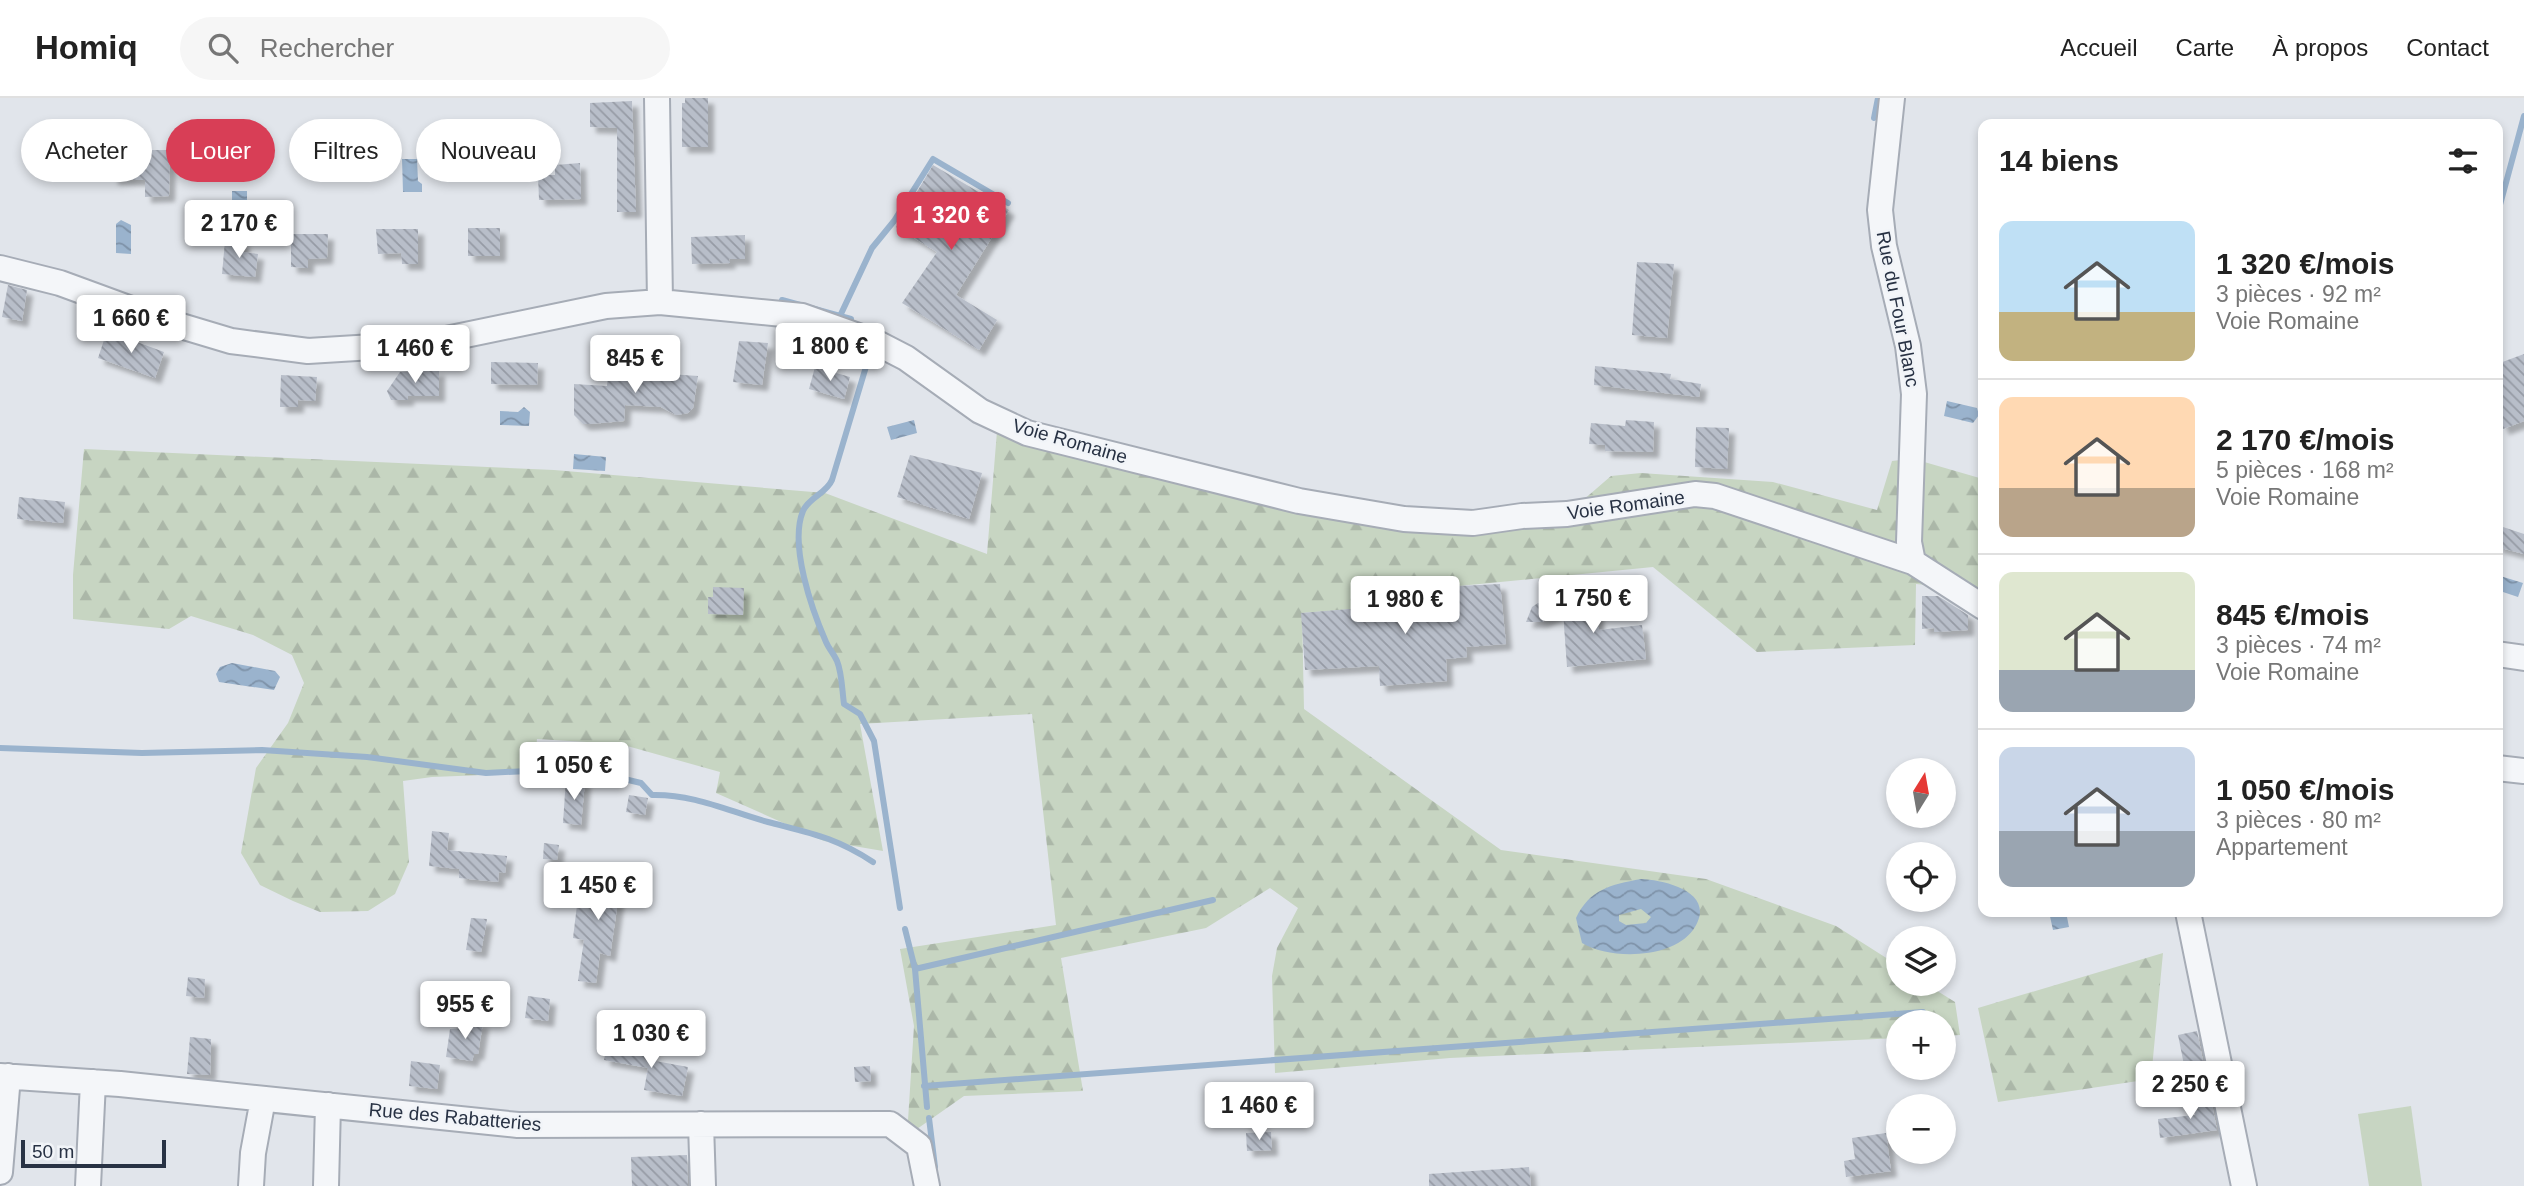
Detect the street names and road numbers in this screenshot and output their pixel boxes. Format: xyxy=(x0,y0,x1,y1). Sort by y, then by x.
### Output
street label: Rue du Four Blanc xyxy=(1873,229,1923,389)
street label: Voie Romaine xyxy=(1010,415,1130,467)
street label: Voie Romaine xyxy=(1566,486,1686,524)
street label: Rue des Rabatteries xyxy=(368,1099,542,1135)

